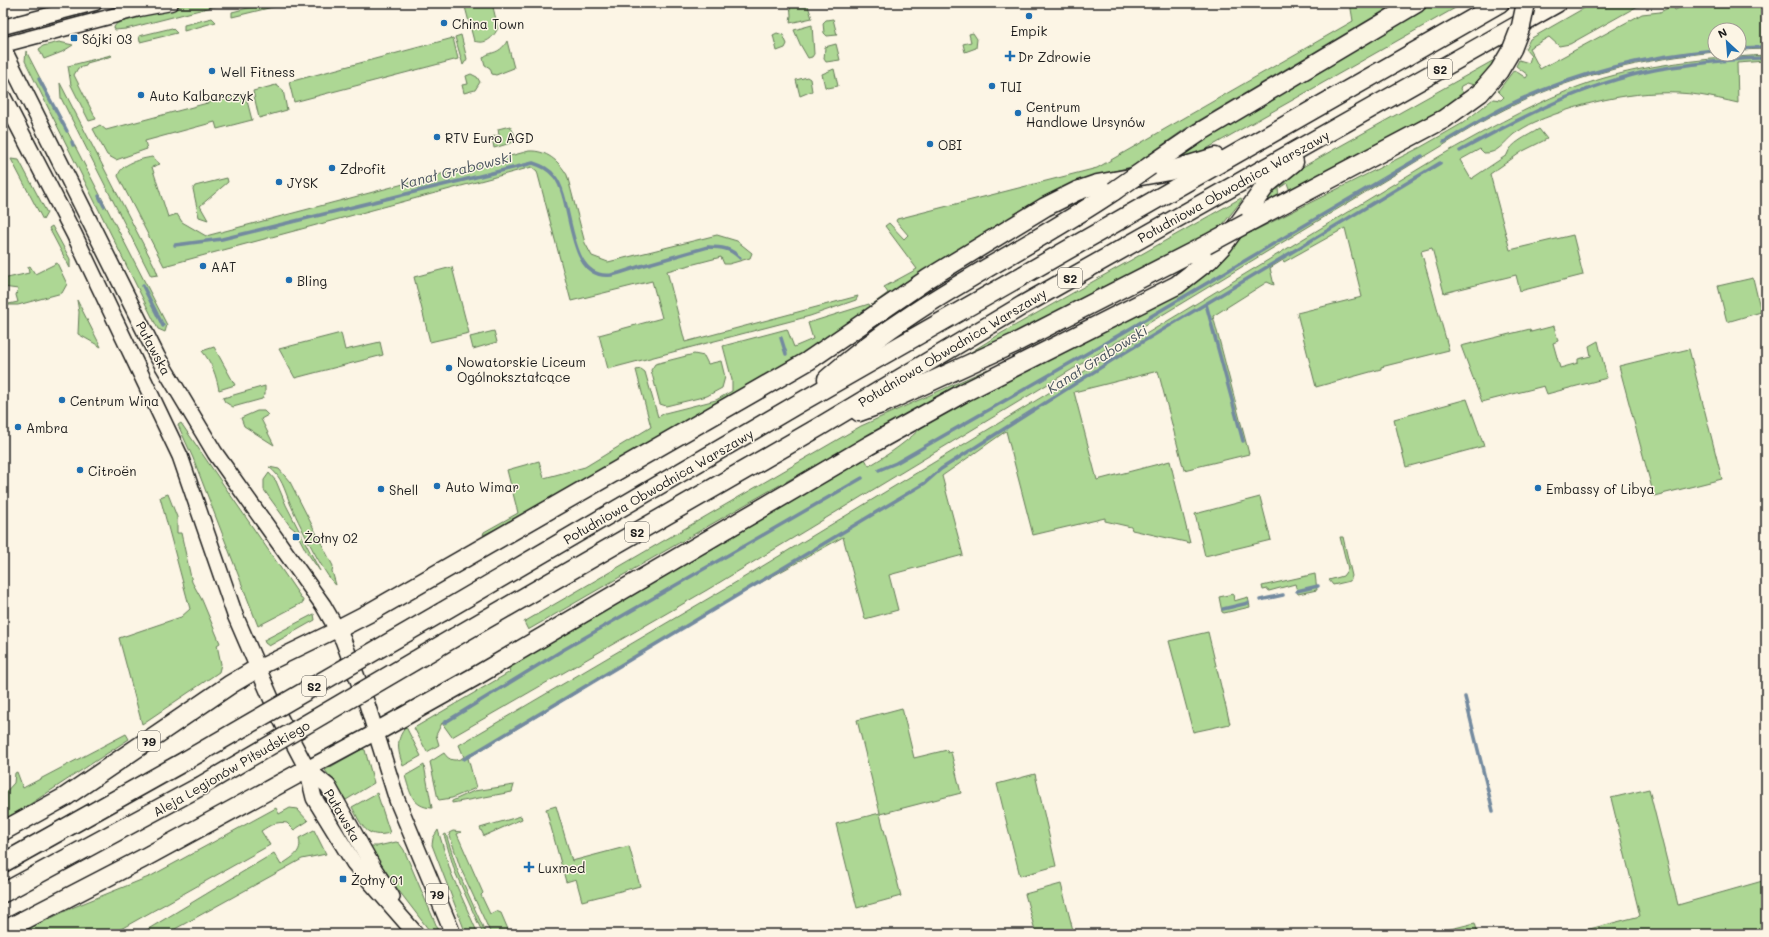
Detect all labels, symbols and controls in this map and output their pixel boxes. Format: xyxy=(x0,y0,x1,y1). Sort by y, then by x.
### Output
marker: Empik xyxy=(1024,11,1034,21)
place label: China Town xyxy=(452,15,524,32)
marker: China Town xyxy=(439,18,449,28)
place label: Empik xyxy=(1011,22,1047,39)
north arrow xyxy=(1707,22,1747,62)
text: N xyxy=(1715,24,1729,41)
place label: Sójki 03 xyxy=(82,30,132,47)
marker: Sójki 03 xyxy=(69,33,79,43)
place label: Dr Zdrowie xyxy=(1018,48,1091,65)
marker: Dr Zdrowie xyxy=(1005,51,1015,61)
road number: S2 xyxy=(1428,59,1452,79)
place label: Well Fitness xyxy=(220,63,295,80)
marker: Well Fitness xyxy=(207,66,217,76)
place label: TUI xyxy=(1000,78,1022,95)
marker: TUI xyxy=(987,81,997,91)
place label: Auto Kalbarczyk xyxy=(149,87,254,104)
marker: Auto Kalbarczyk xyxy=(136,90,146,100)
place label: Centrum Handlowe Ursynów xyxy=(1026,98,1145,130)
marker: Centrum Handlowe Ursynów xyxy=(1013,108,1023,118)
street label: Południowa Obwodnica Warszawy xyxy=(1134,126,1332,246)
place label: RTV Euro AGD xyxy=(445,129,534,146)
marker: RTV Euro AGD xyxy=(432,132,442,142)
place label: OBI xyxy=(938,136,962,153)
marker: OBI xyxy=(925,139,935,149)
water label: Kanał Grabowski xyxy=(398,147,515,193)
place label: Zdrofit xyxy=(340,160,386,177)
marker: Zdrofit xyxy=(327,163,337,173)
place label: JYSK xyxy=(287,174,318,191)
marker: JYSK xyxy=(274,177,284,187)
place label: AAT xyxy=(211,258,236,275)
marker: AAT xyxy=(198,261,208,271)
road number: S2 xyxy=(1058,268,1082,288)
place label: Bling xyxy=(297,272,327,289)
marker: Bling xyxy=(284,275,294,285)
street label: Południowa Obwodnica Warszawy xyxy=(855,284,1049,410)
street label: Puławska xyxy=(133,318,175,378)
water label: Kanał Grabowski xyxy=(1043,320,1152,398)
place label: Nowatorskie Liceum Ogólnokształcące xyxy=(457,353,586,385)
marker: Nowatorskie Liceum Ogólnokształcące xyxy=(444,363,454,373)
place label: Centrum Wina xyxy=(70,392,159,409)
marker: Centrum Wina xyxy=(57,395,67,405)
place label: Ambra xyxy=(26,419,68,436)
marker: Ambra xyxy=(13,422,23,432)
street label: Południowa Obwodnica Warszawy xyxy=(560,424,756,547)
place label: Citroën xyxy=(88,462,136,479)
marker: Citroën xyxy=(75,465,85,475)
place label: Auto Wimar xyxy=(445,478,519,495)
place label: Embassy of Libya xyxy=(1546,480,1655,497)
place label: Shell xyxy=(389,481,418,498)
marker: Auto Wimar xyxy=(432,481,442,491)
marker: Embassy of Libya xyxy=(1533,483,1543,493)
marker: Shell xyxy=(376,484,386,494)
road number: S2 xyxy=(625,522,649,542)
place label: Żołny 02 xyxy=(304,529,358,546)
marker: Żołny 02 xyxy=(291,532,301,542)
road number: S2 xyxy=(302,676,326,696)
street label: Aleja Legionów Piłsudskiego xyxy=(150,716,313,820)
road number: 79 xyxy=(138,731,160,751)
street label: Puławska xyxy=(321,785,365,845)
place label: Luxmed xyxy=(538,859,585,876)
marker: Luxmed xyxy=(523,861,535,873)
place label: Żołny 01 xyxy=(351,871,403,888)
marker: Żołny 01 xyxy=(338,874,348,884)
road number: 79 xyxy=(426,884,448,904)

